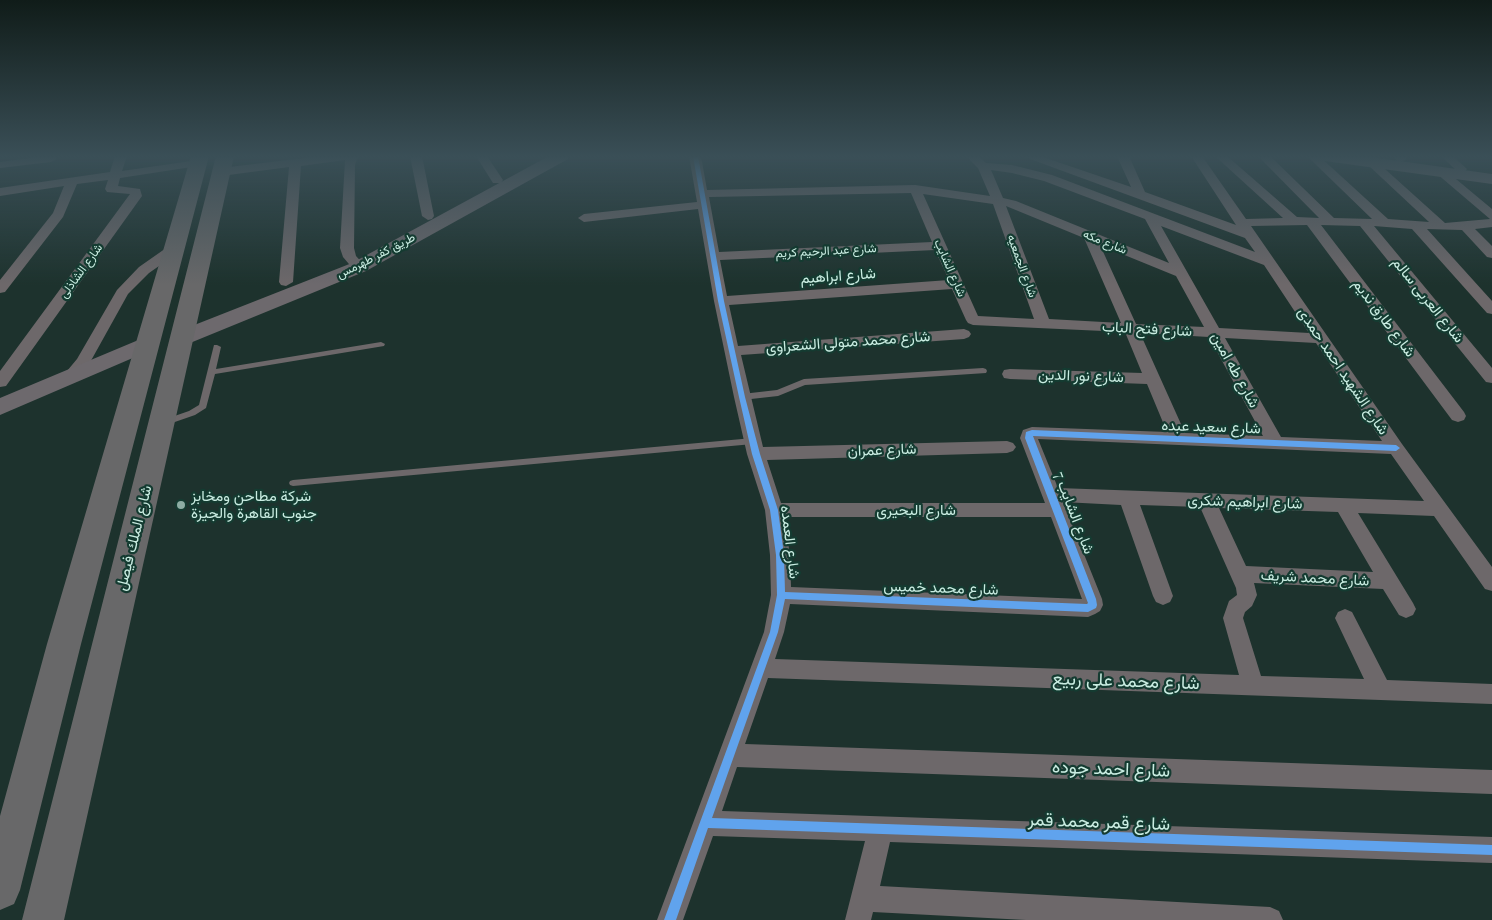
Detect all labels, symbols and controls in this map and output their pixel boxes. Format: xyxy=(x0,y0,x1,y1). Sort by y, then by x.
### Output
street label: شارع مكه xyxy=(1081,227,1129,257)
street label: طريق كفر طهرمس xyxy=(334,230,418,282)
street label: شارع الجمعيه xyxy=(1004,233,1040,299)
street label: شارع الشايب xyxy=(931,237,969,299)
street label: شارع الشاذلى xyxy=(56,241,106,301)
street label: شارع عبد الرحيم كريم xyxy=(775,241,877,261)
street label: شارع العربى سالم xyxy=(1388,254,1468,346)
street label: شارع ابراهيم xyxy=(800,264,876,288)
street label: شارع طارق نديم xyxy=(1349,276,1419,360)
street label: شارع الشهيد احمد حمدى xyxy=(1294,304,1392,438)
street label: شارع فتح الباب xyxy=(1101,318,1193,340)
street label: شارع محمد متولى الشعراوى xyxy=(765,327,931,357)
street label: شارع طه امين xyxy=(1207,329,1263,411)
street label: شارع نور الدين xyxy=(1038,366,1124,386)
street label: شارع سعيد عبده xyxy=(1161,416,1261,438)
street label: شارع عمران xyxy=(847,440,917,460)
street label: شارع الشايب 7 xyxy=(1050,469,1098,557)
street label: شارع الملك فيصل xyxy=(112,484,156,592)
place label: شركة مطاحن ومخابز جنوب القاهرة والجيزة xyxy=(191,487,317,522)
street label: شارع ابراهيم شكرى xyxy=(1187,491,1303,513)
marker: شركة مطاحن ومخابز جنوب القاهرة والجيزة xyxy=(175,499,187,511)
street label: شارع البحيرى xyxy=(876,501,956,519)
street label: شارع العمده xyxy=(777,504,803,580)
street label: شارع محمد شريف xyxy=(1260,566,1370,590)
street label: شارع محمد خميس xyxy=(883,577,999,599)
street label: شارع محمد على ربيع xyxy=(1052,668,1200,694)
street label: شارع احمد جوده xyxy=(1051,756,1171,782)
street label: شارع قمر محمد قمر xyxy=(1027,809,1171,835)

